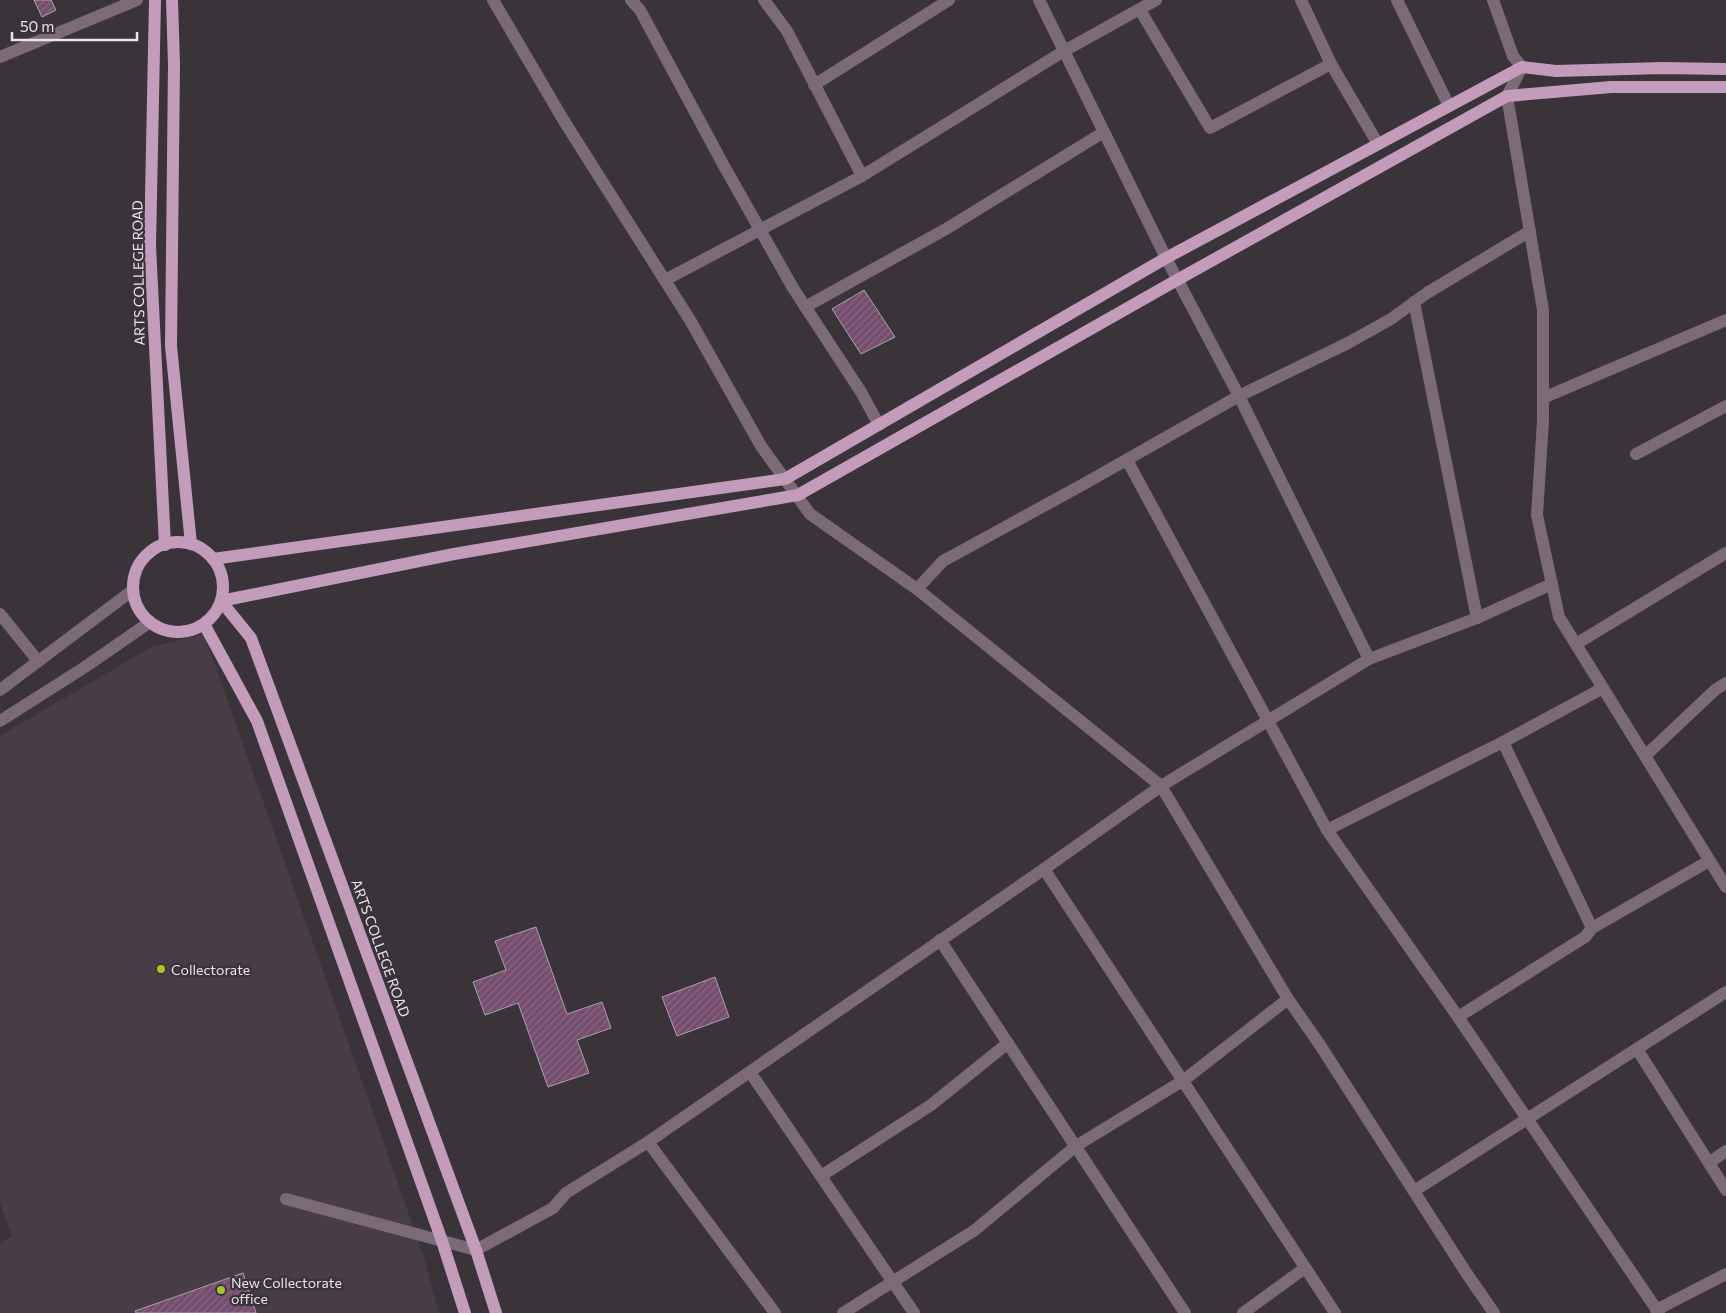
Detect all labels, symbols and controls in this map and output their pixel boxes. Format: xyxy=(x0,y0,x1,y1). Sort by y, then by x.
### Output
scale bar xyxy=(12,10,138,42)
text: 50 m xyxy=(20,17,54,35)
street label: ARTS COLLEGE ROAD xyxy=(128,200,148,346)
street label: ARTS COLLEGE ROAD xyxy=(348,877,414,1019)
place label: Collectorate xyxy=(171,961,250,978)
marker: Collectorate xyxy=(155,963,167,975)
place label: New Collectorate office xyxy=(231,1274,342,1307)
marker: New Collectorate office xyxy=(215,1284,227,1296)

